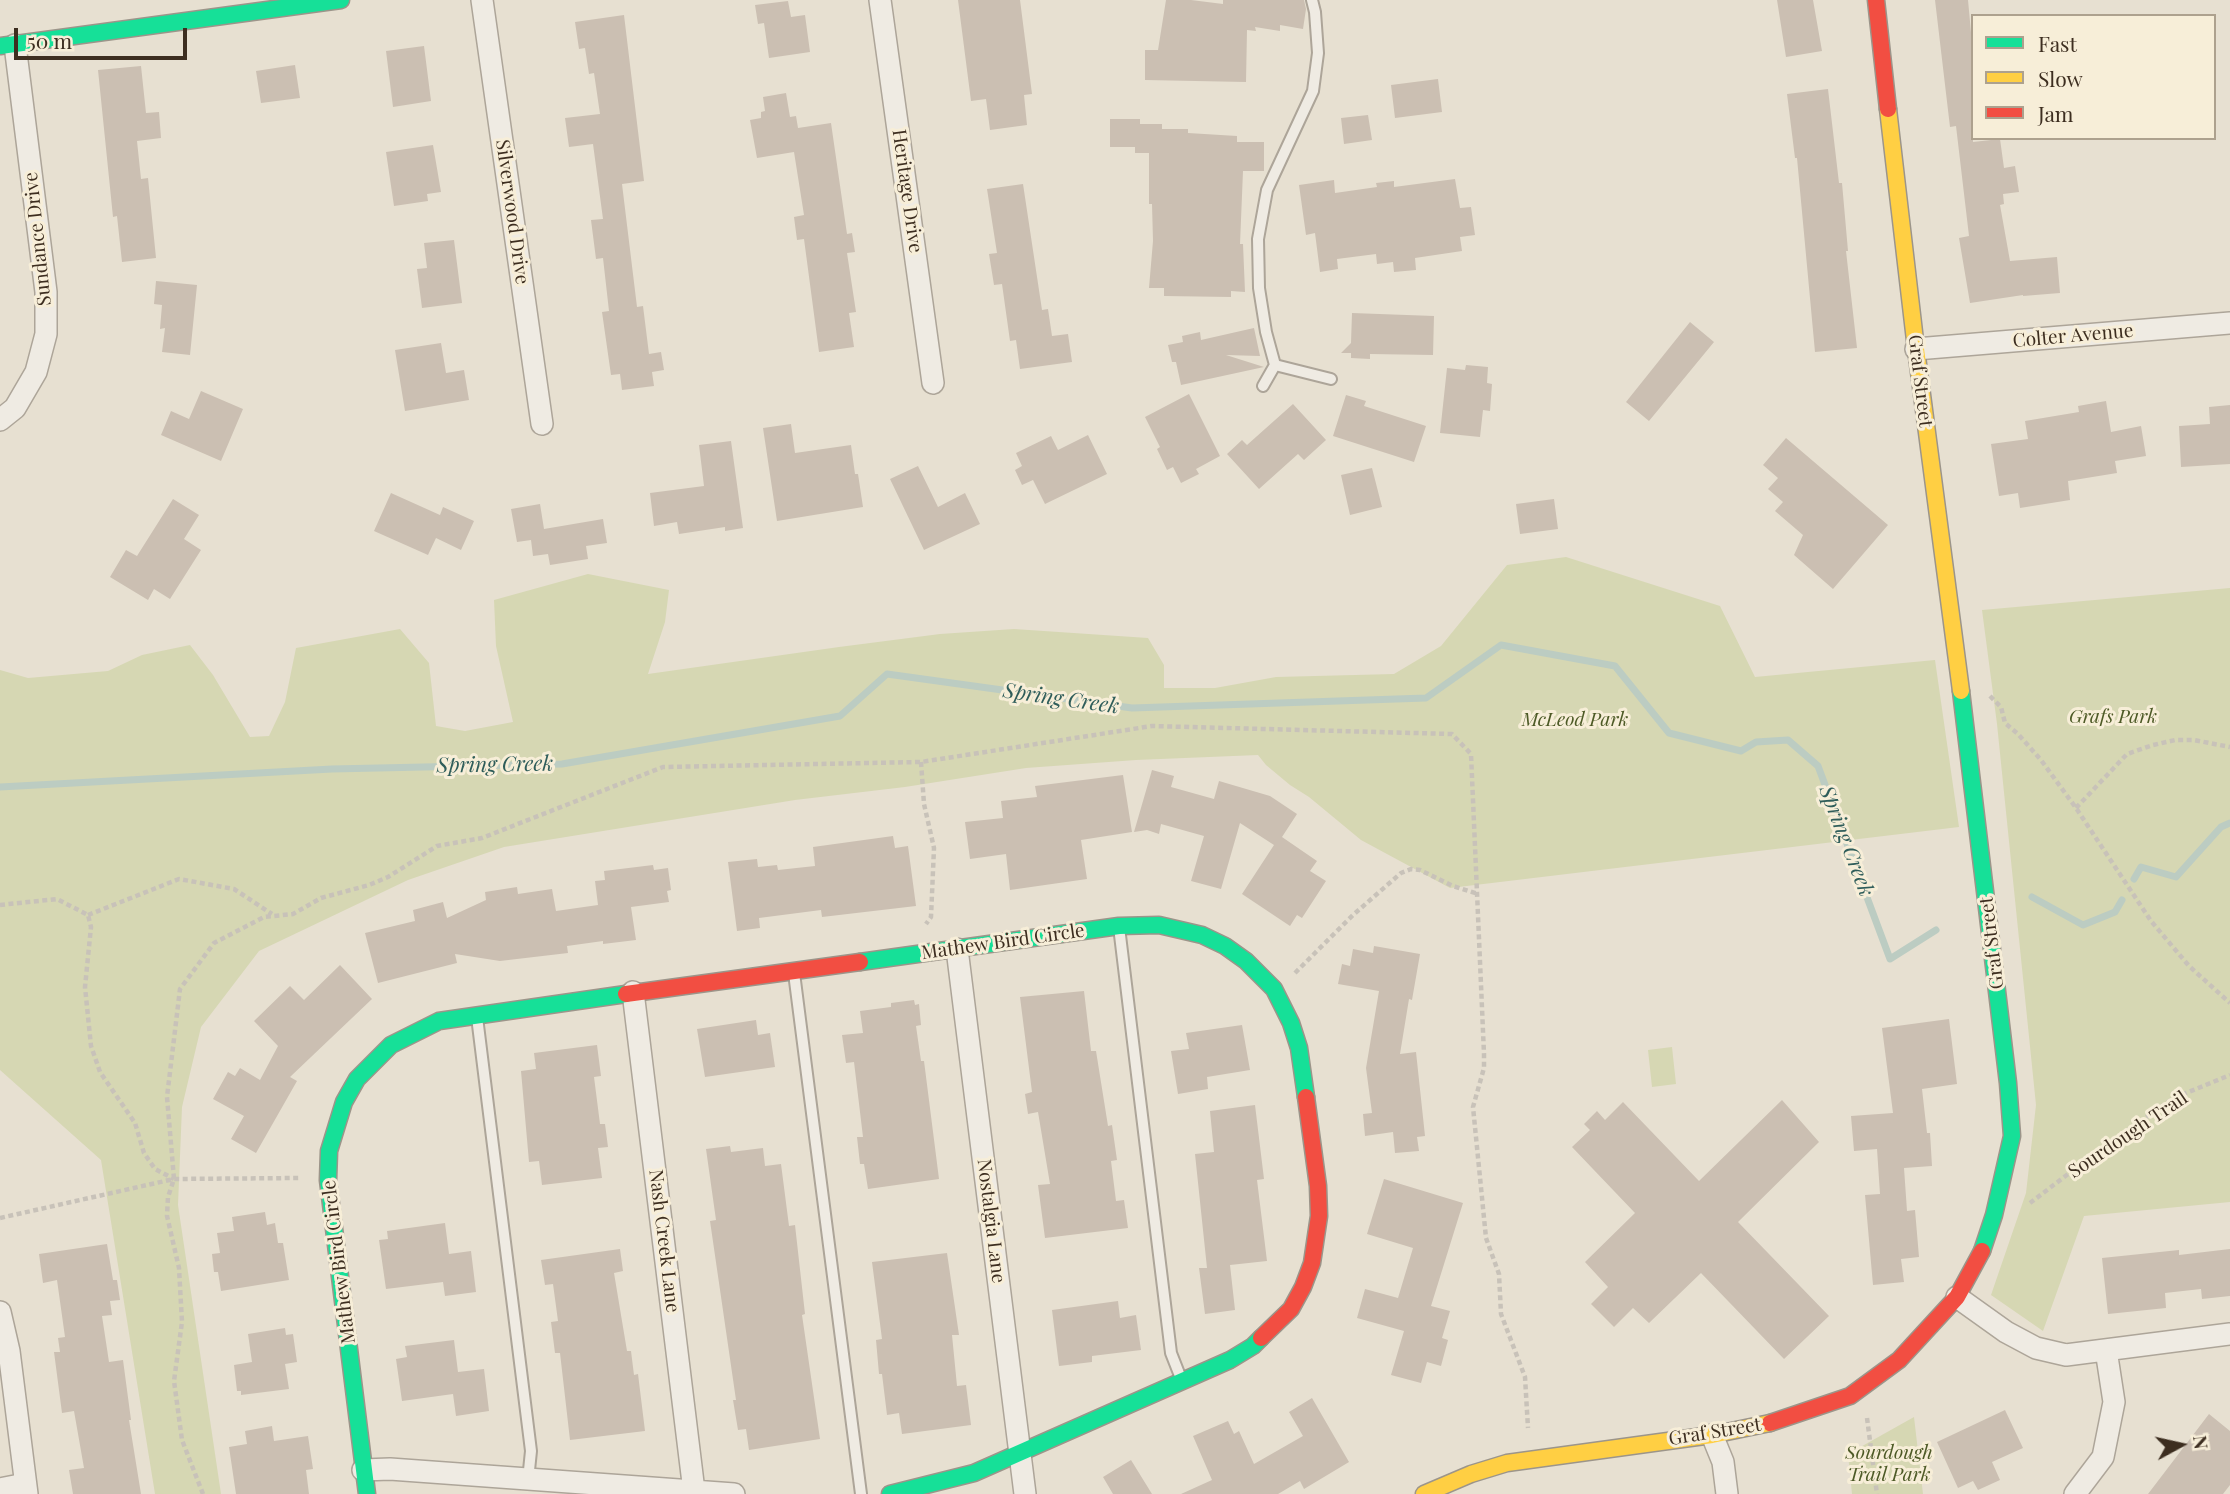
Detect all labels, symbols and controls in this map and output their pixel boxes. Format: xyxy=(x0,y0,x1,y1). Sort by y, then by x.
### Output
scale bar xyxy=(18,14,191,58)
legend xyxy=(1971,14,2216,140)
text: 50 m xyxy=(27,26,72,54)
text: Fast xyxy=(2038,29,2077,57)
text: Slow xyxy=(2038,64,2083,92)
text: Jam xyxy=(2038,99,2074,127)
street label: Heritage Drive xyxy=(887,128,927,254)
street label: Silverwood Drive xyxy=(491,138,533,286)
street label: Sundance Drive xyxy=(20,171,56,307)
street label: Colter Avenue xyxy=(2012,319,2134,353)
street label: Graf Street xyxy=(1903,333,1937,429)
water label: Spring Creek xyxy=(1001,678,1121,720)
park label: Grafs Park xyxy=(2069,706,2157,728)
park label: McLeod Park xyxy=(1522,709,1628,731)
water label: Spring Creek xyxy=(436,751,554,779)
water label: Spring Creek xyxy=(1813,782,1879,900)
street label: Graf Street xyxy=(1975,895,2009,991)
street label: Mathew Bird Circle xyxy=(920,919,1086,965)
street label: Sourdough Trail xyxy=(2064,1087,2192,1183)
street label: Nostalgia Lane xyxy=(972,1158,1010,1284)
street label: Nash Creek Lane xyxy=(644,1168,684,1314)
street label: Mathew Bird Circle xyxy=(318,1179,360,1345)
north arrow xyxy=(2146,1410,2216,1480)
street label: Graf Street xyxy=(1667,1413,1763,1451)
text: N xyxy=(2188,1433,2216,1451)
park label: Sourdough Trail Park xyxy=(1845,1442,1933,1486)

